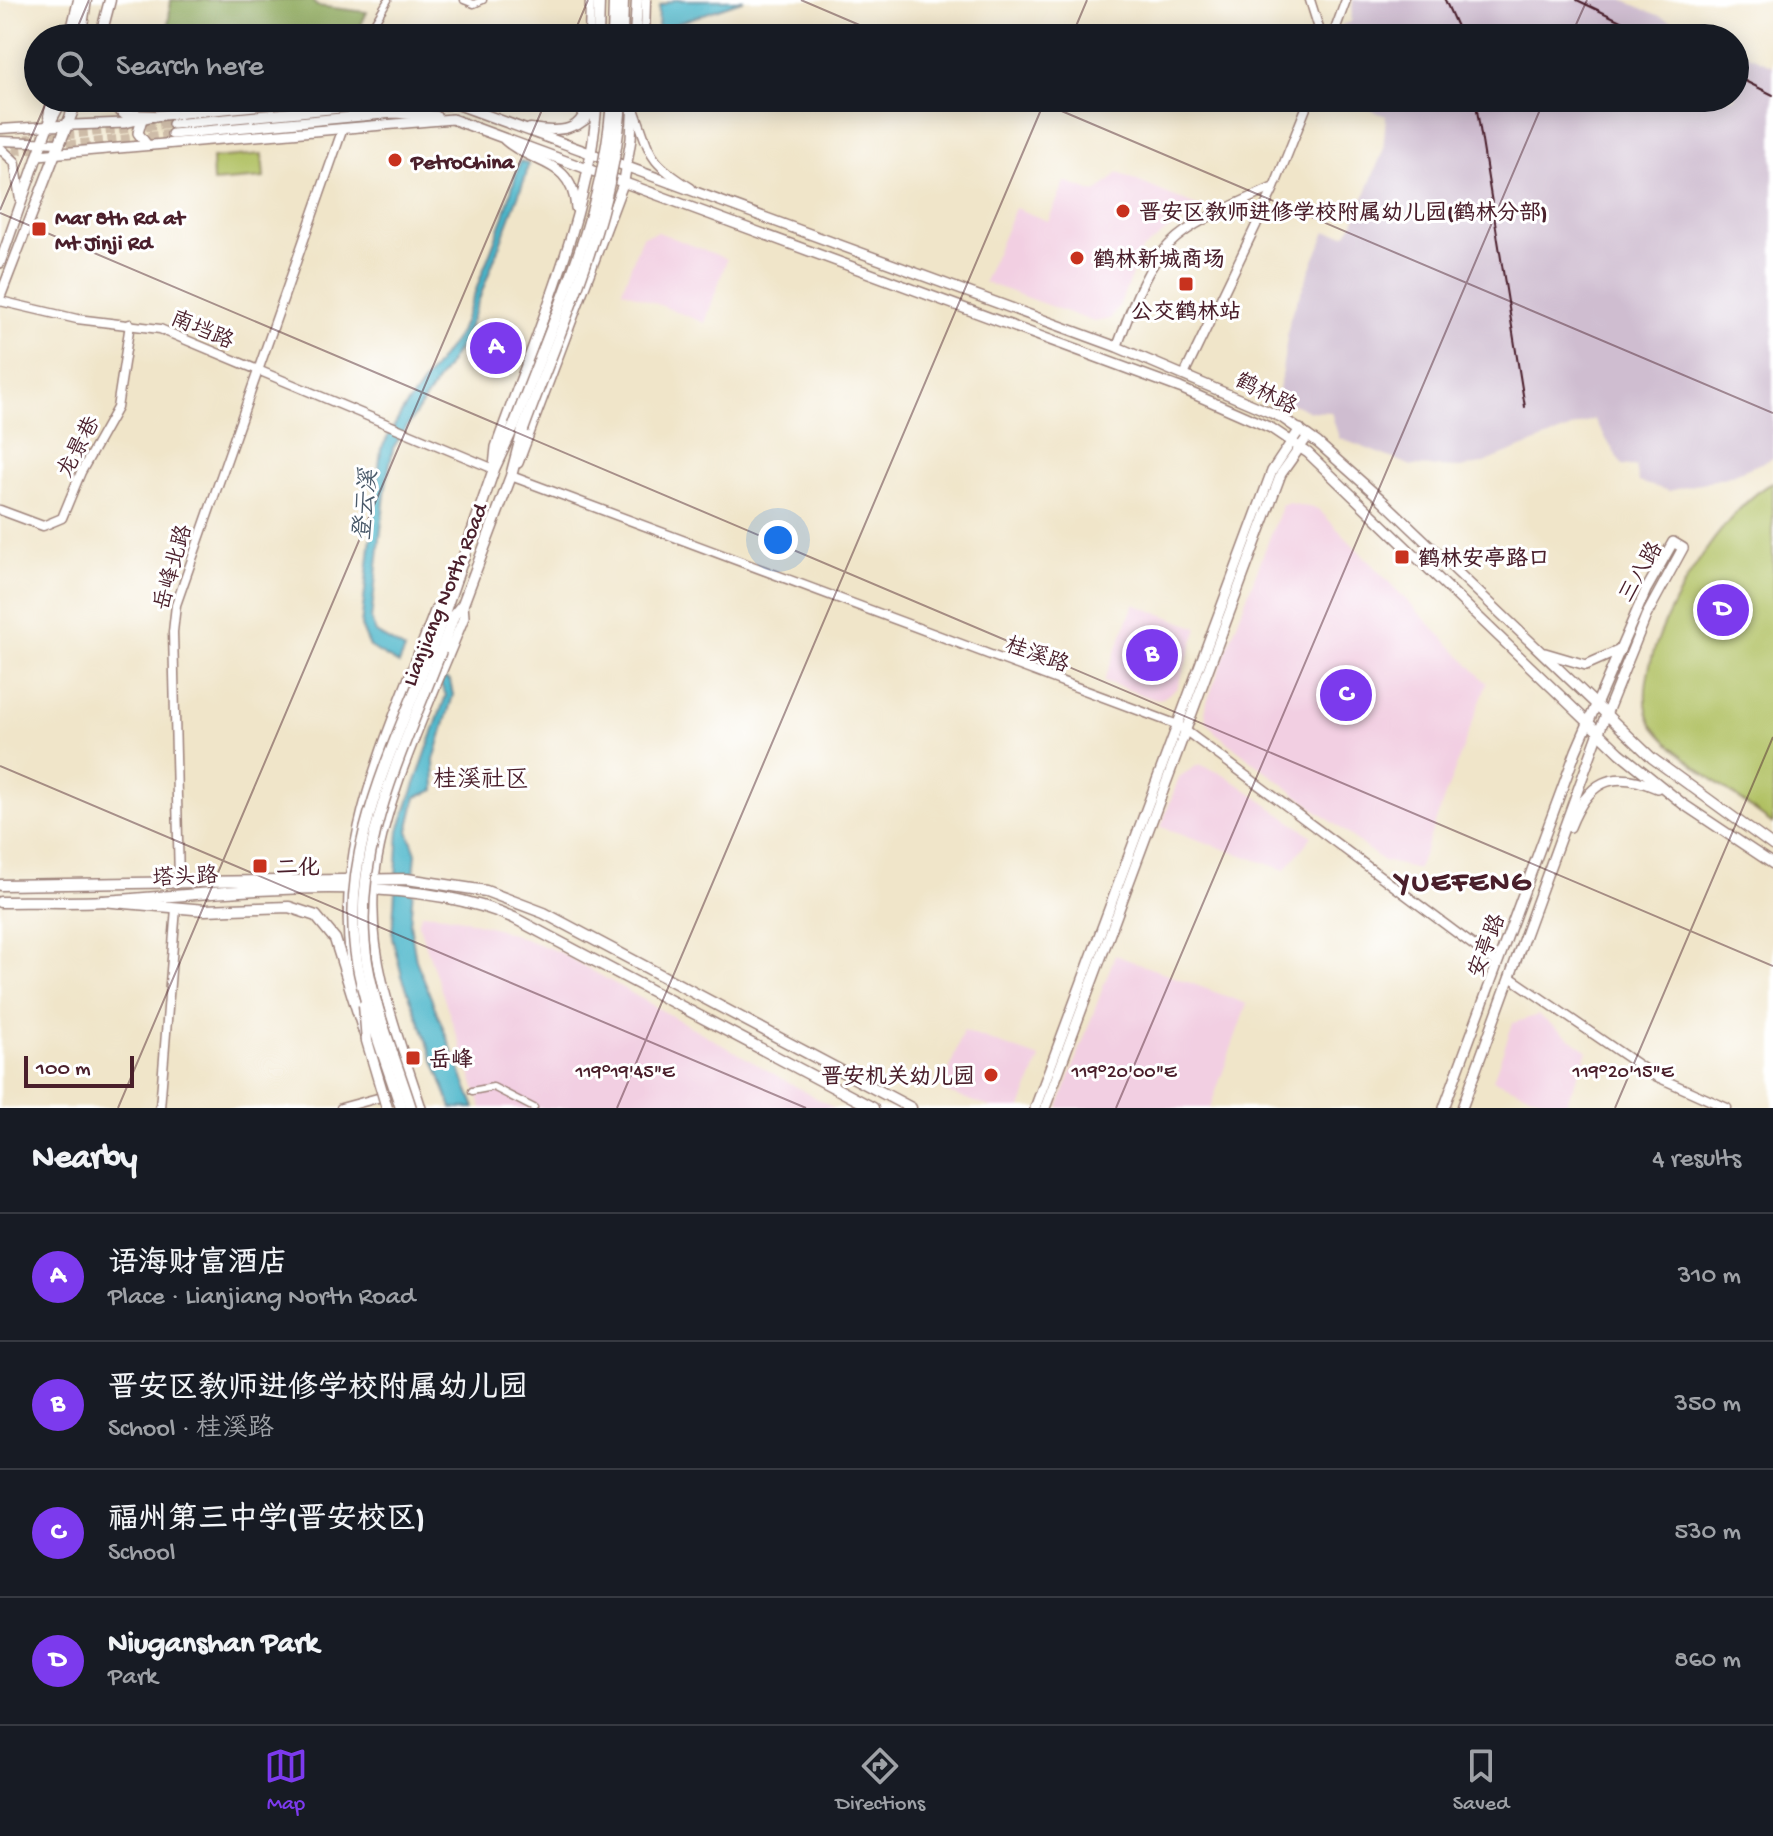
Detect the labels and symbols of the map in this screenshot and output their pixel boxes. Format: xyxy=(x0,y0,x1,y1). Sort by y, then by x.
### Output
marker: PetroChina xyxy=(386,151,404,169)
place label: PetroChina xyxy=(410,151,516,177)
place label: 晋安区教师进修学校附属幼儿园(鹤林分部) xyxy=(1139,200,1547,228)
marker: 晋安区教师进修学校附属幼儿园(鹤林分部) xyxy=(1114,202,1132,220)
place label: Mar 8th Rd at Mt Jinji Rd xyxy=(55,207,186,258)
marker: Mar 8th Rd at Mt Jinji Rd xyxy=(30,220,48,238)
place label: 鹤林新城商场 xyxy=(1093,247,1225,275)
marker: 鹤林新城商场 xyxy=(1068,249,1086,267)
marker: 公交鹤林站 xyxy=(1177,275,1195,293)
place label: 公交鹤林站 xyxy=(1131,299,1241,327)
street label: 南垱路 xyxy=(166,305,238,357)
pin: A xyxy=(470,318,522,378)
street label: 鹤林路 xyxy=(1230,367,1301,422)
street label: 龙景巷 xyxy=(53,412,108,483)
water label: 登云溪 xyxy=(348,466,386,543)
street label: Lianjiang North Road xyxy=(398,498,496,691)
your location xyxy=(758,520,798,560)
street label: 岳峰北路 xyxy=(148,522,199,614)
street label: 三八路 xyxy=(1613,537,1670,608)
place label: 鹤林安亭路口 xyxy=(1418,546,1550,574)
marker: 鹤林安亭路口 xyxy=(1393,548,1411,566)
pin: D xyxy=(1697,580,1749,640)
pin: B xyxy=(1126,625,1178,685)
street label: 桂溪路 xyxy=(1001,631,1073,680)
pin: C xyxy=(1320,665,1372,725)
district label: 桂溪社区 xyxy=(433,766,529,796)
place label: 二化 xyxy=(276,856,320,883)
marker: 二化 xyxy=(251,857,269,875)
street label: 塔头路 xyxy=(151,862,219,894)
district label: YUEFENG xyxy=(1393,867,1532,902)
street label: 安亭路 xyxy=(1463,910,1513,982)
place label: 岳峰 xyxy=(429,1047,473,1075)
marker: 岳峰 xyxy=(404,1049,422,1067)
scale bar xyxy=(24,1052,134,1088)
text: 119°19'45"E xyxy=(574,1062,676,1085)
text: 119°20'00"E xyxy=(1071,1062,1178,1085)
text: 119°20'15"E xyxy=(1572,1062,1675,1085)
place label: 晋安机关幼儿园 xyxy=(821,1065,975,1092)
marker: 晋安机关幼儿园 xyxy=(982,1066,1000,1084)

